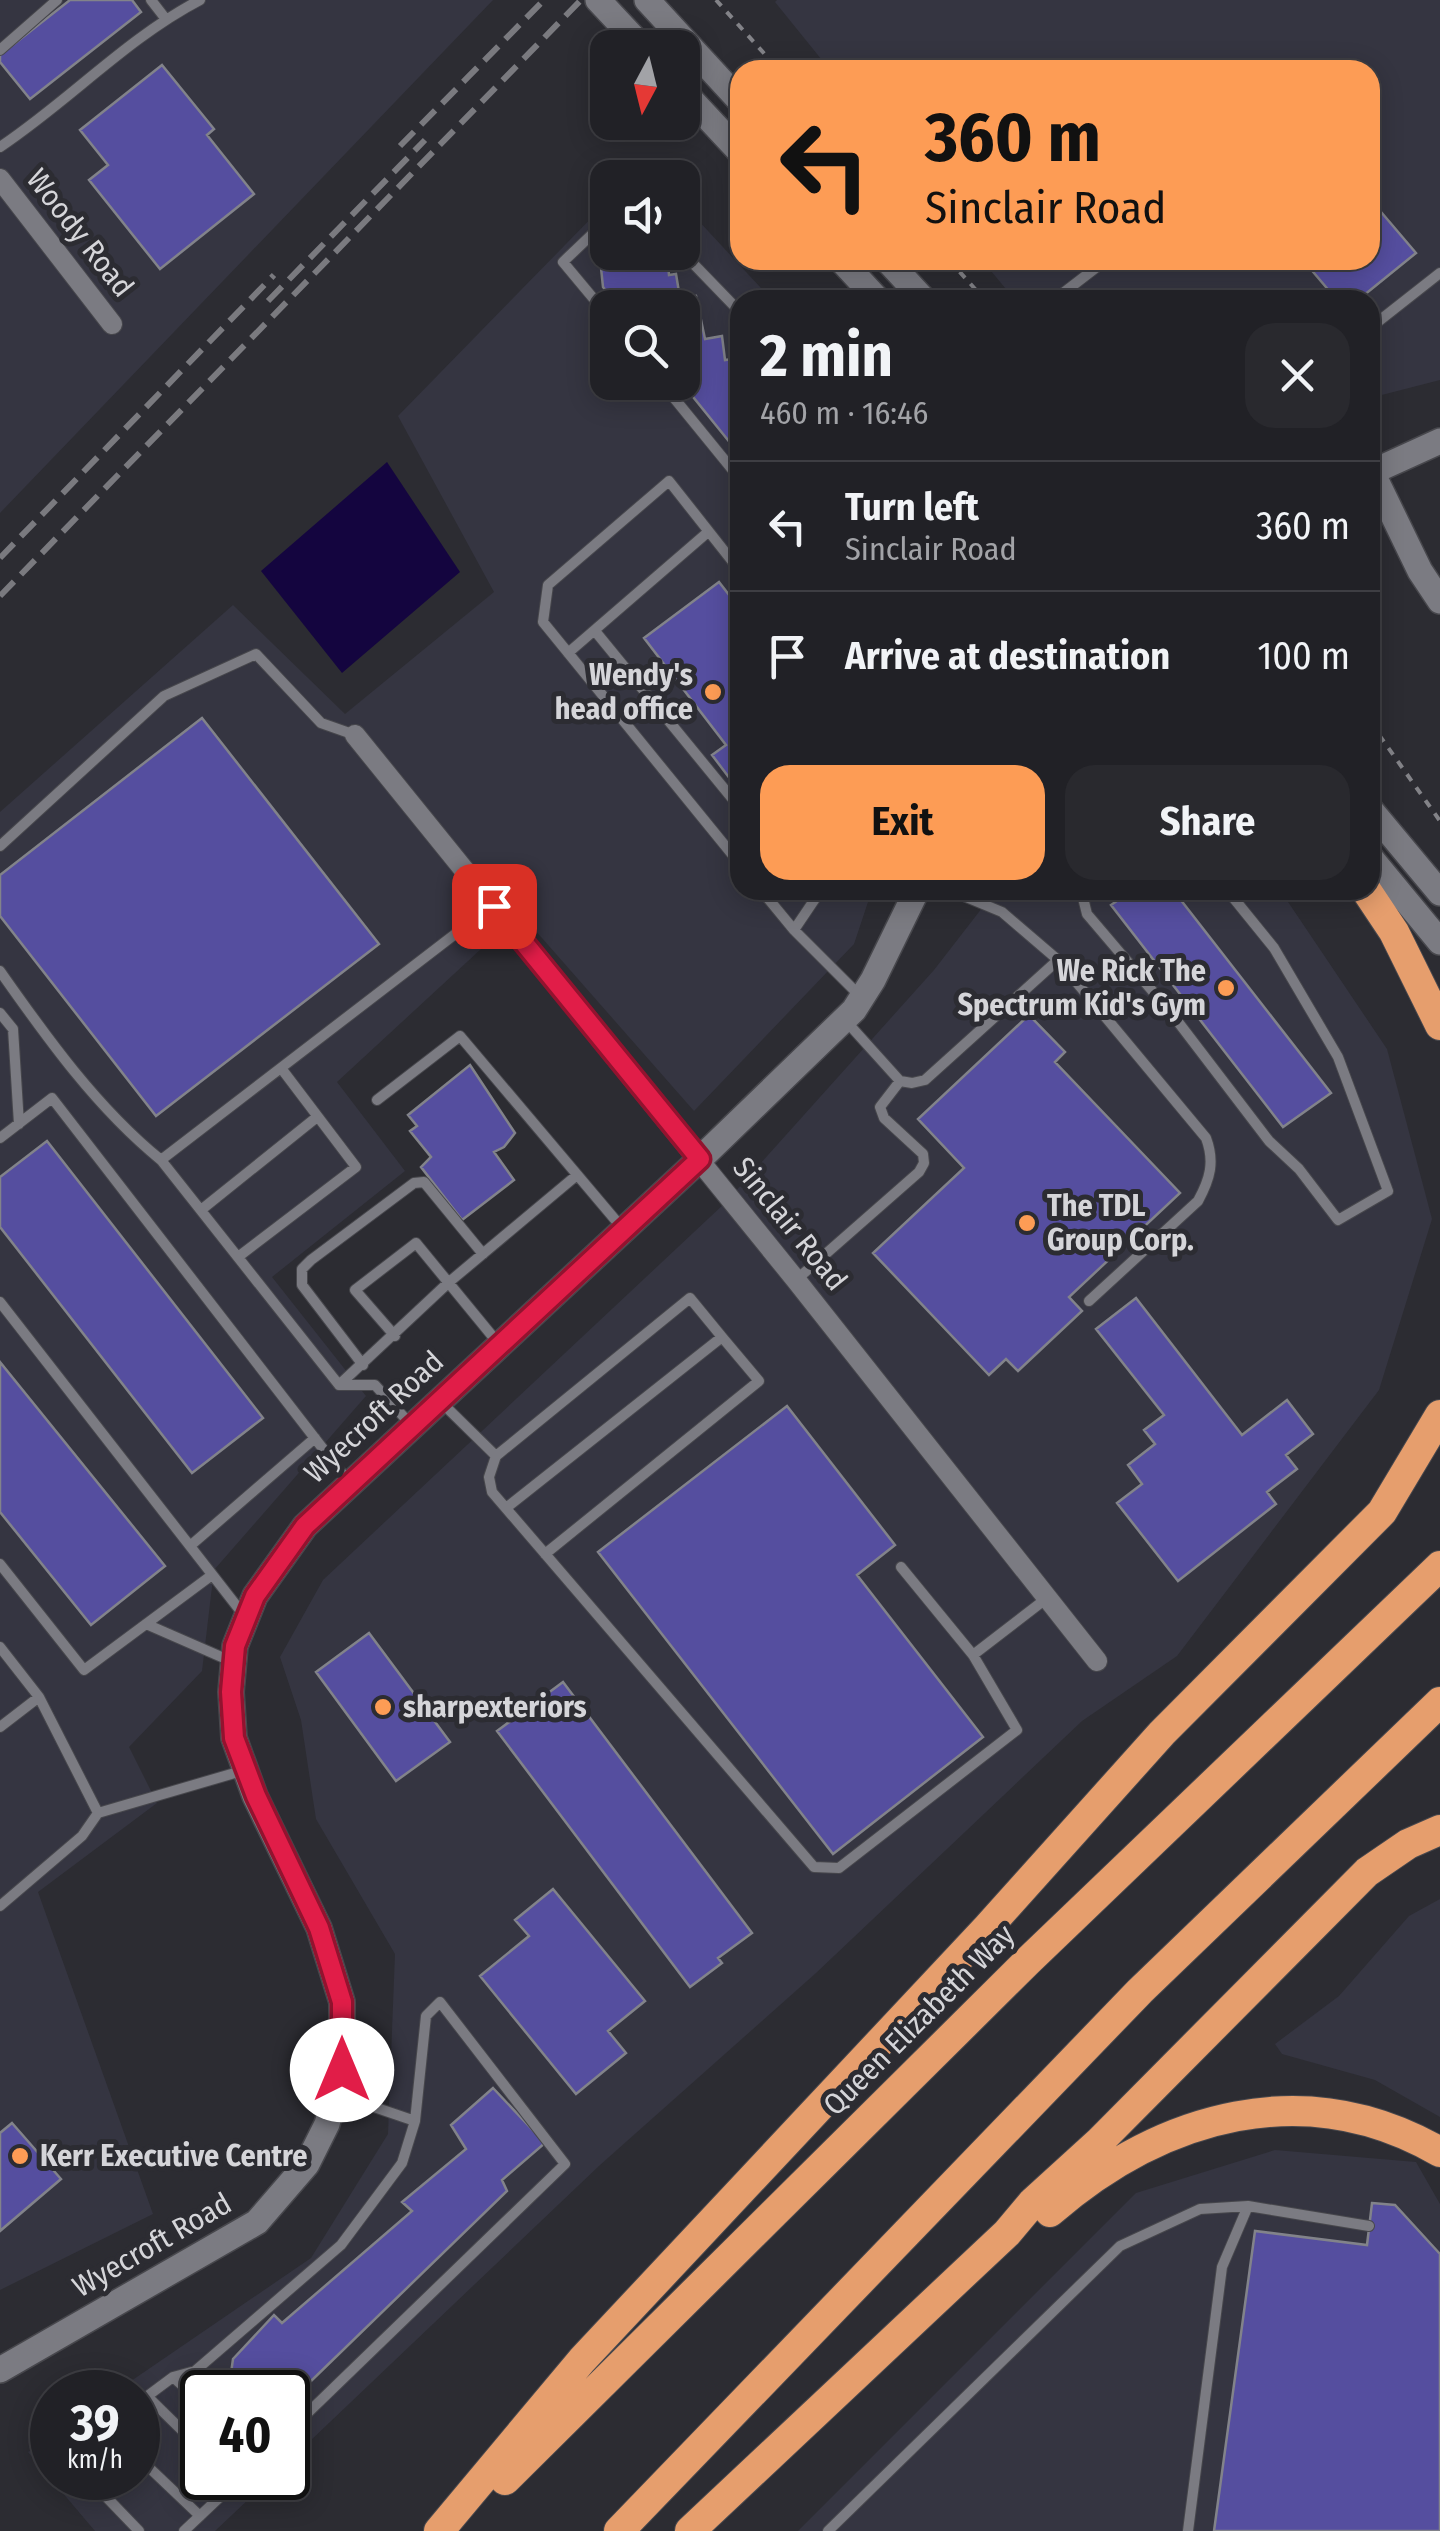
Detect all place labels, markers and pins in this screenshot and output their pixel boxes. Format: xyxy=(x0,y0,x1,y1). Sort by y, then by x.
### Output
place label: Wendy's head office xyxy=(555,657,693,727)
marker: Wendy's head office xyxy=(702,681,724,703)
pin xyxy=(452,864,537,949)
place label: We Rick The Spectrum Kid's Gym xyxy=(957,953,1206,1023)
marker: We Rick The Spectrum Kid's Gym xyxy=(1215,977,1237,999)
place label: The TDL Group Corp. xyxy=(1047,1188,1194,1258)
marker: The TDL Group Corp. xyxy=(1016,1212,1038,1234)
place label: sharpexteriors xyxy=(403,1689,587,1725)
marker: sharpexteriors xyxy=(372,1696,394,1718)
place label: Kerr Executive Centre xyxy=(40,2138,307,2174)
marker: Kerr Executive Centre xyxy=(9,2145,31,2167)

